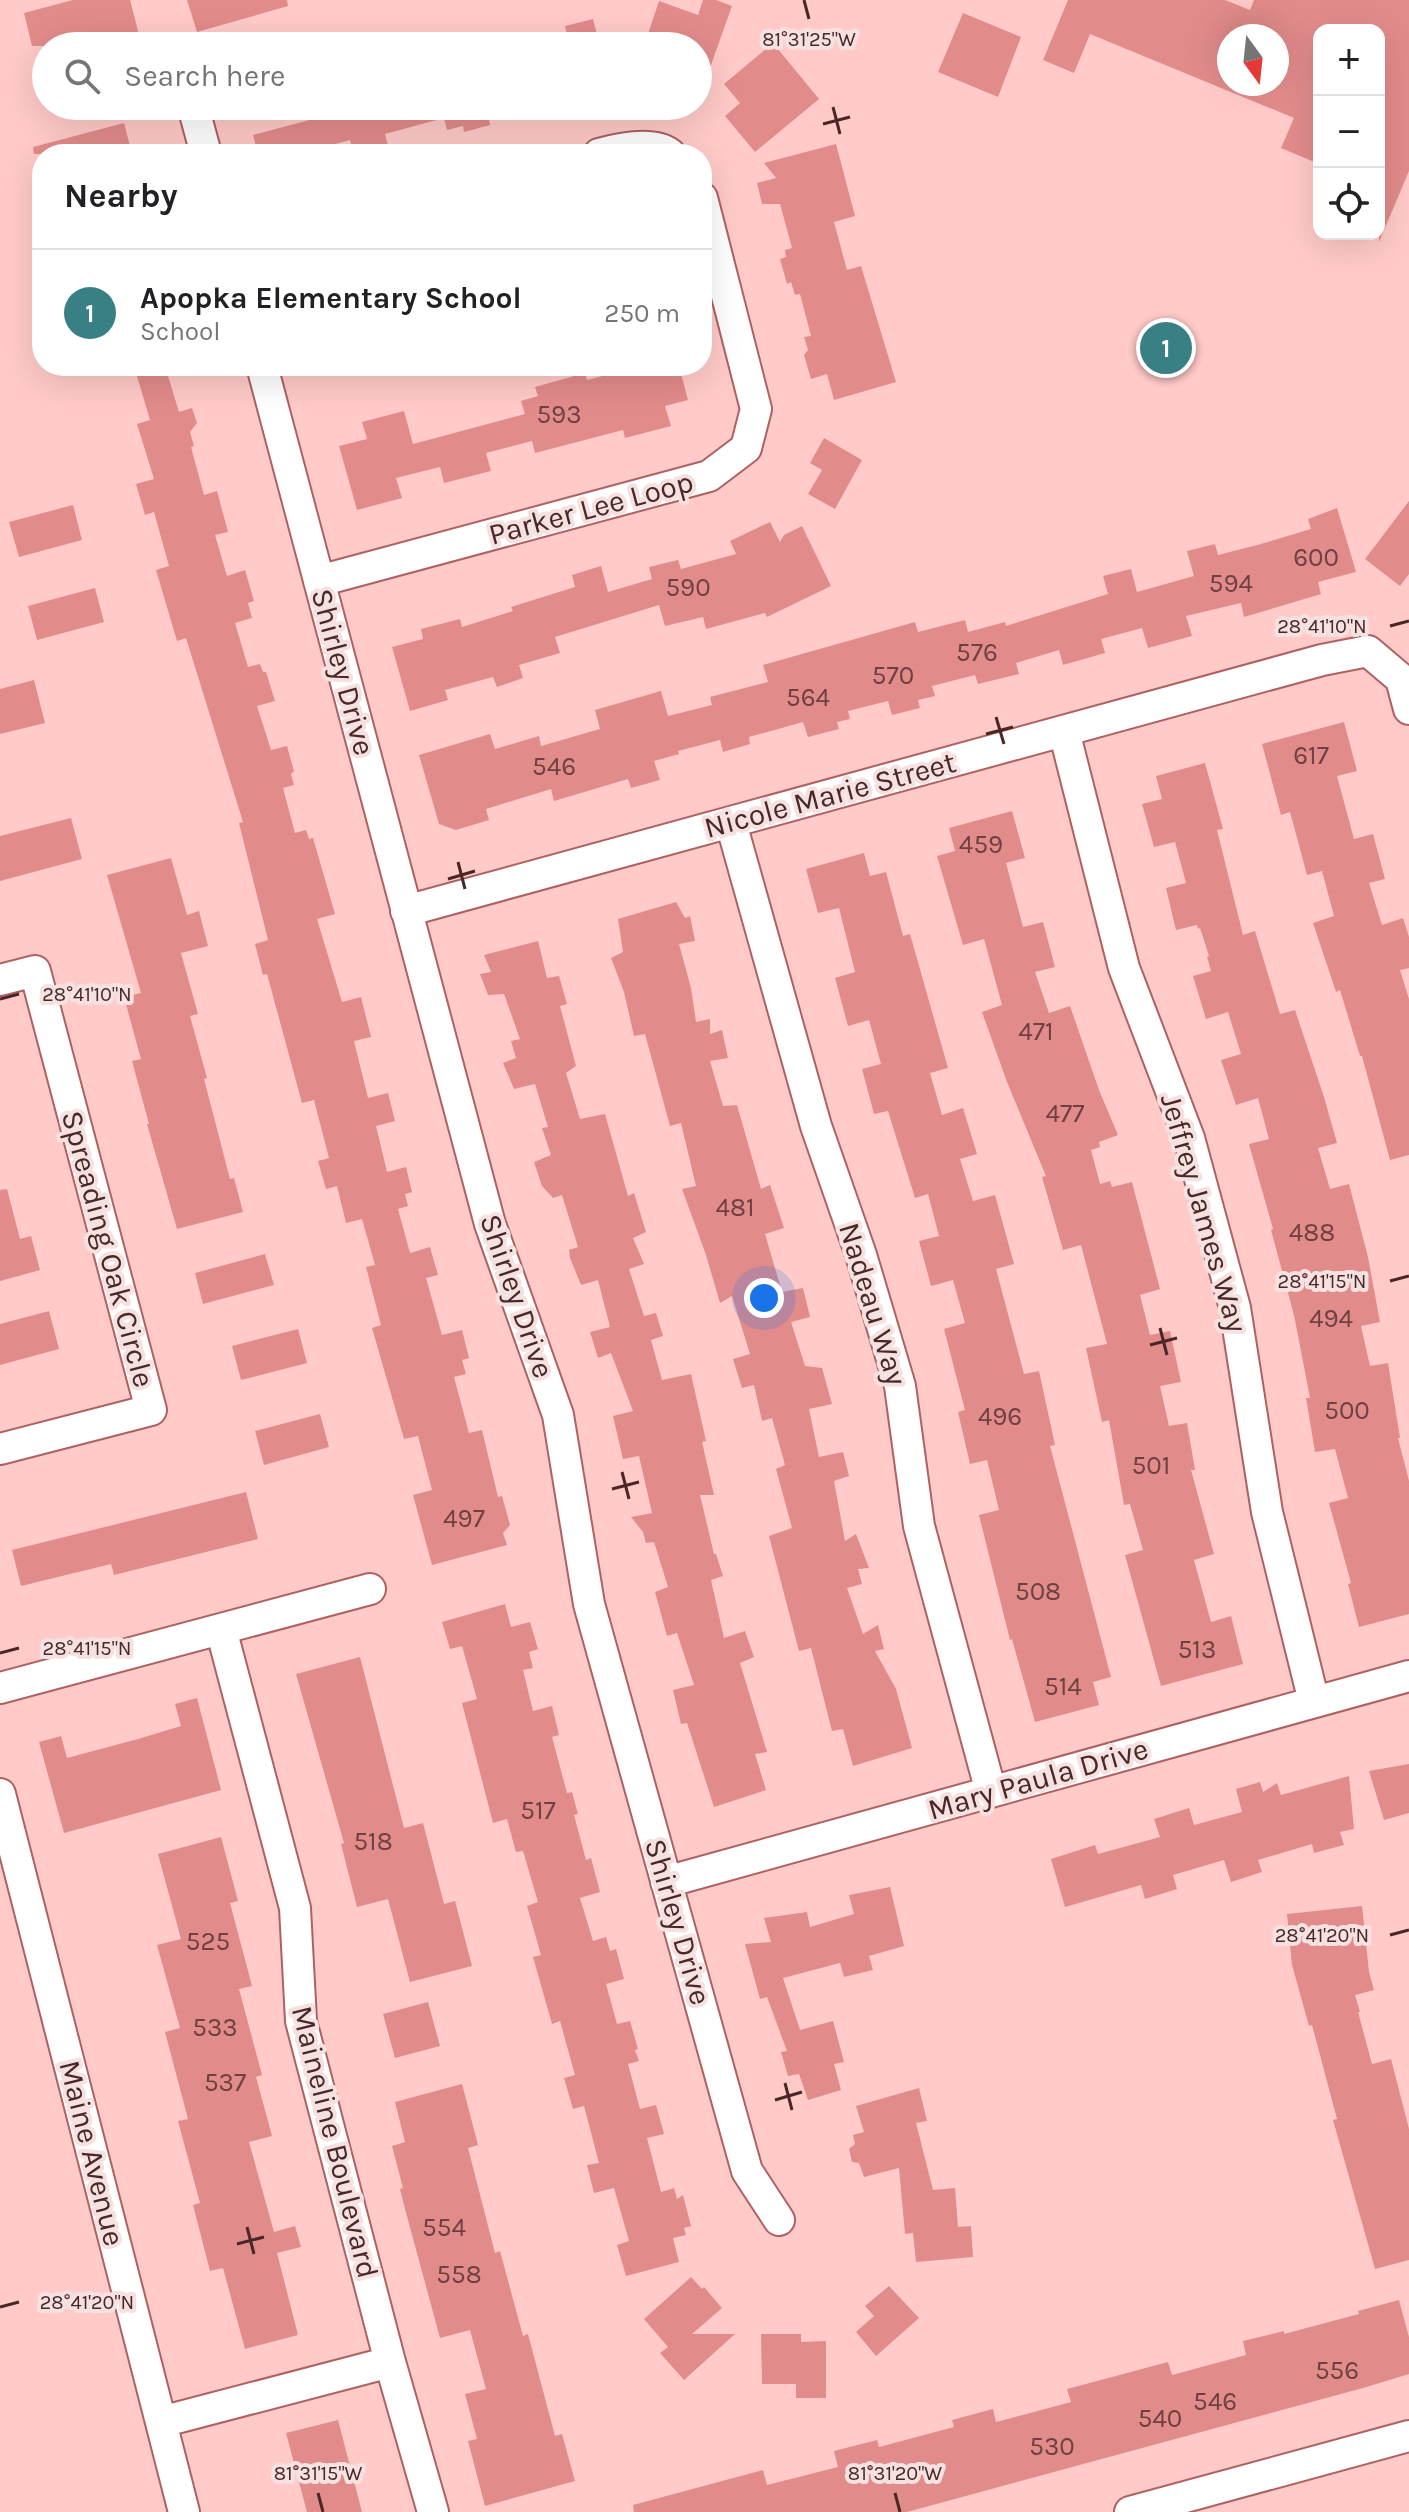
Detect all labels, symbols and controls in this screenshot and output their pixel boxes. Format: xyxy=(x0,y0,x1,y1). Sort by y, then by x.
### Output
north arrow xyxy=(1217,24,1289,96)
map controls xyxy=(1313,24,1385,240)
button: + xyxy=(1313,24,1385,96)
text: 81°31'25"W xyxy=(762,28,856,51)
search box xyxy=(32,32,712,120)
icon: search xyxy=(60,54,104,98)
text: Search here xyxy=(124,58,285,94)
button: − xyxy=(1313,96,1385,168)
button: locate xyxy=(1313,168,1385,240)
text: Nearby xyxy=(64,176,178,216)
text: Apopka Elementary School xyxy=(140,280,522,316)
text: 1 xyxy=(85,298,95,329)
text: 250 m xyxy=(604,298,680,329)
text: School xyxy=(140,316,221,347)
pin: 1 xyxy=(1140,318,1192,378)
house number: 593 xyxy=(536,399,582,430)
street label: Parker Lee Loop xyxy=(485,463,697,553)
house number: 600 xyxy=(1293,542,1339,573)
house number: 594 xyxy=(1209,568,1253,599)
house number: 590 xyxy=(665,572,711,603)
street label: Shirley Drive xyxy=(303,585,383,759)
text: 28°41'10"N xyxy=(1277,615,1367,638)
house number: 576 xyxy=(956,637,998,668)
house number: 570 xyxy=(872,660,914,691)
house number: 564 xyxy=(786,682,830,713)
house number: 617 xyxy=(1293,740,1329,771)
street label: Nicole Marie Street xyxy=(700,744,960,846)
house number: 546 xyxy=(532,751,576,782)
house number: 459 xyxy=(959,829,1003,860)
text: 28°41'10"N xyxy=(42,983,132,1006)
house number: 471 xyxy=(1018,1016,1054,1047)
street label: Jeffrey James Way xyxy=(1153,1089,1255,1337)
house number: 477 xyxy=(1046,1098,1084,1129)
street label: Spreading Oak Circle xyxy=(54,1107,162,1391)
house number: 481 xyxy=(715,1192,755,1223)
street label: Shirley Drive xyxy=(472,1209,562,1383)
house number: 488 xyxy=(1289,1217,1335,1248)
street label: Nadeau Way xyxy=(831,1218,915,1390)
text: 28°41'15"N xyxy=(1278,1270,1366,1293)
your location xyxy=(744,1278,784,1318)
house number: 494 xyxy=(1309,1303,1353,1334)
house number: 500 xyxy=(1324,1395,1370,1426)
house number: 496 xyxy=(978,1401,1022,1432)
house number: 501 xyxy=(1132,1450,1170,1481)
house number: 497 xyxy=(443,1503,485,1534)
house number: 508 xyxy=(1015,1576,1061,1607)
house number: 513 xyxy=(1178,1634,1216,1665)
text: 28°41'15"N xyxy=(43,1637,131,1660)
house number: 514 xyxy=(1044,1671,1082,1702)
street label: Mary Paula Drive xyxy=(924,1730,1152,1828)
house number: 517 xyxy=(520,1795,556,1826)
house number: 518 xyxy=(353,1826,393,1857)
street label: Shirley Drive xyxy=(637,1835,719,2009)
text: 28°41'20"N xyxy=(1275,1924,1369,1947)
house number: 525 xyxy=(186,1926,230,1957)
street label: Maineline Boulevard xyxy=(284,2002,386,2282)
house number: 533 xyxy=(192,2012,238,2043)
street label: Maine Avenue xyxy=(52,2056,132,2250)
house number: 537 xyxy=(204,2067,246,2098)
house number: 554 xyxy=(422,2212,466,2243)
house number: 558 xyxy=(436,2259,482,2290)
text: 28°41'20"N xyxy=(40,2291,134,2314)
house number: 556 xyxy=(1315,2355,1359,2386)
house number: 546 xyxy=(1193,2386,1237,2417)
house number: 540 xyxy=(1138,2403,1182,2434)
house number: 530 xyxy=(1029,2431,1075,2462)
text: 81°31'15"W xyxy=(274,2462,362,2485)
text: 81°31'20"W xyxy=(848,2462,942,2485)

